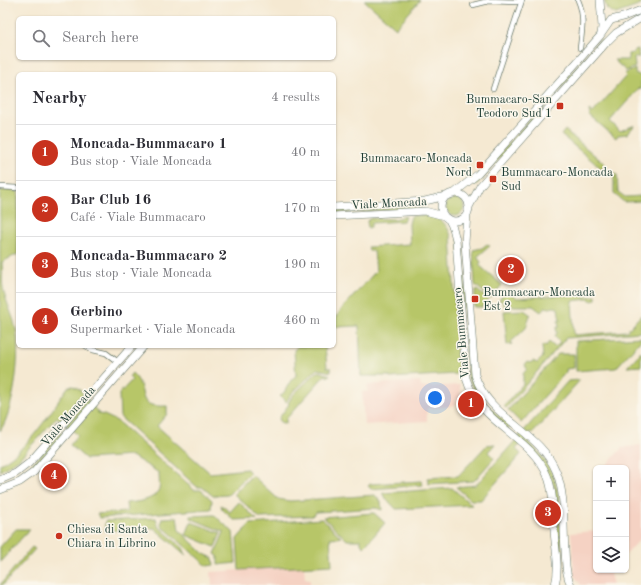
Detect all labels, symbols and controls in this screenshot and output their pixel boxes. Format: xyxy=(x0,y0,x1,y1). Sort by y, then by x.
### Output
search box xyxy=(16,16,336,60)
icon: search xyxy=(30,27,52,49)
text: Search here xyxy=(62,31,139,46)
text: Nearby xyxy=(32,90,87,107)
text: 4 results xyxy=(271,91,320,104)
place label: Bummacaro-San Teodoro Sud 1 xyxy=(466,94,553,120)
marker: Bummacaro-San Teodoro Sud 1 xyxy=(555,101,565,111)
text: Moncada-Bummacaro 1 xyxy=(70,137,227,152)
text: 1 xyxy=(41,146,49,159)
text: 40 m xyxy=(291,146,320,159)
place label: Bummacaro-Moncada Nord xyxy=(360,153,472,179)
text: Bus stop · Viale Moncada xyxy=(70,155,212,168)
marker: Bummacaro-Moncada Nord xyxy=(475,160,485,170)
place label: Bummacaro-Moncada Sud xyxy=(501,167,613,193)
marker: Bummacaro-Moncada Sud xyxy=(488,174,498,184)
text: Bar Club 16 xyxy=(70,193,151,208)
street label: Viale Moncada xyxy=(351,196,427,212)
text: 2 xyxy=(41,202,49,215)
text: 170 m xyxy=(283,202,320,215)
text: Café · Viale Bummacaro xyxy=(70,211,206,224)
text: Moncada-Bummacaro 2 xyxy=(70,249,227,264)
pin: 2 xyxy=(498,255,524,285)
text: 3 xyxy=(41,258,49,271)
text: 190 m xyxy=(283,258,320,271)
text: Bus stop · Viale Moncada xyxy=(70,267,212,280)
street label: Viale Bummacaro xyxy=(452,287,472,379)
place label: Bummacaro-Moncada Est 2 xyxy=(483,287,595,313)
marker: Bummacaro-Moncada Est 2 xyxy=(470,294,480,304)
text: Gerbino xyxy=(70,305,123,320)
text: 4 xyxy=(41,314,49,327)
text: 460 m xyxy=(283,314,320,327)
text: Supermarket · Viale Moncada xyxy=(70,323,236,336)
street label: Viale Moncada xyxy=(39,384,98,449)
your location xyxy=(425,388,445,408)
pin: 1 xyxy=(458,389,484,419)
pin: 4 xyxy=(41,461,67,491)
map controls xyxy=(593,465,629,573)
button: + xyxy=(593,465,629,501)
pin: 3 xyxy=(535,498,561,528)
button: − xyxy=(593,501,629,537)
place label: Chiesa di Santa Chiara in Librino xyxy=(67,524,156,550)
marker: Chiesa di Santa Chiara in Librino xyxy=(54,531,64,541)
button: layers xyxy=(593,537,629,573)

